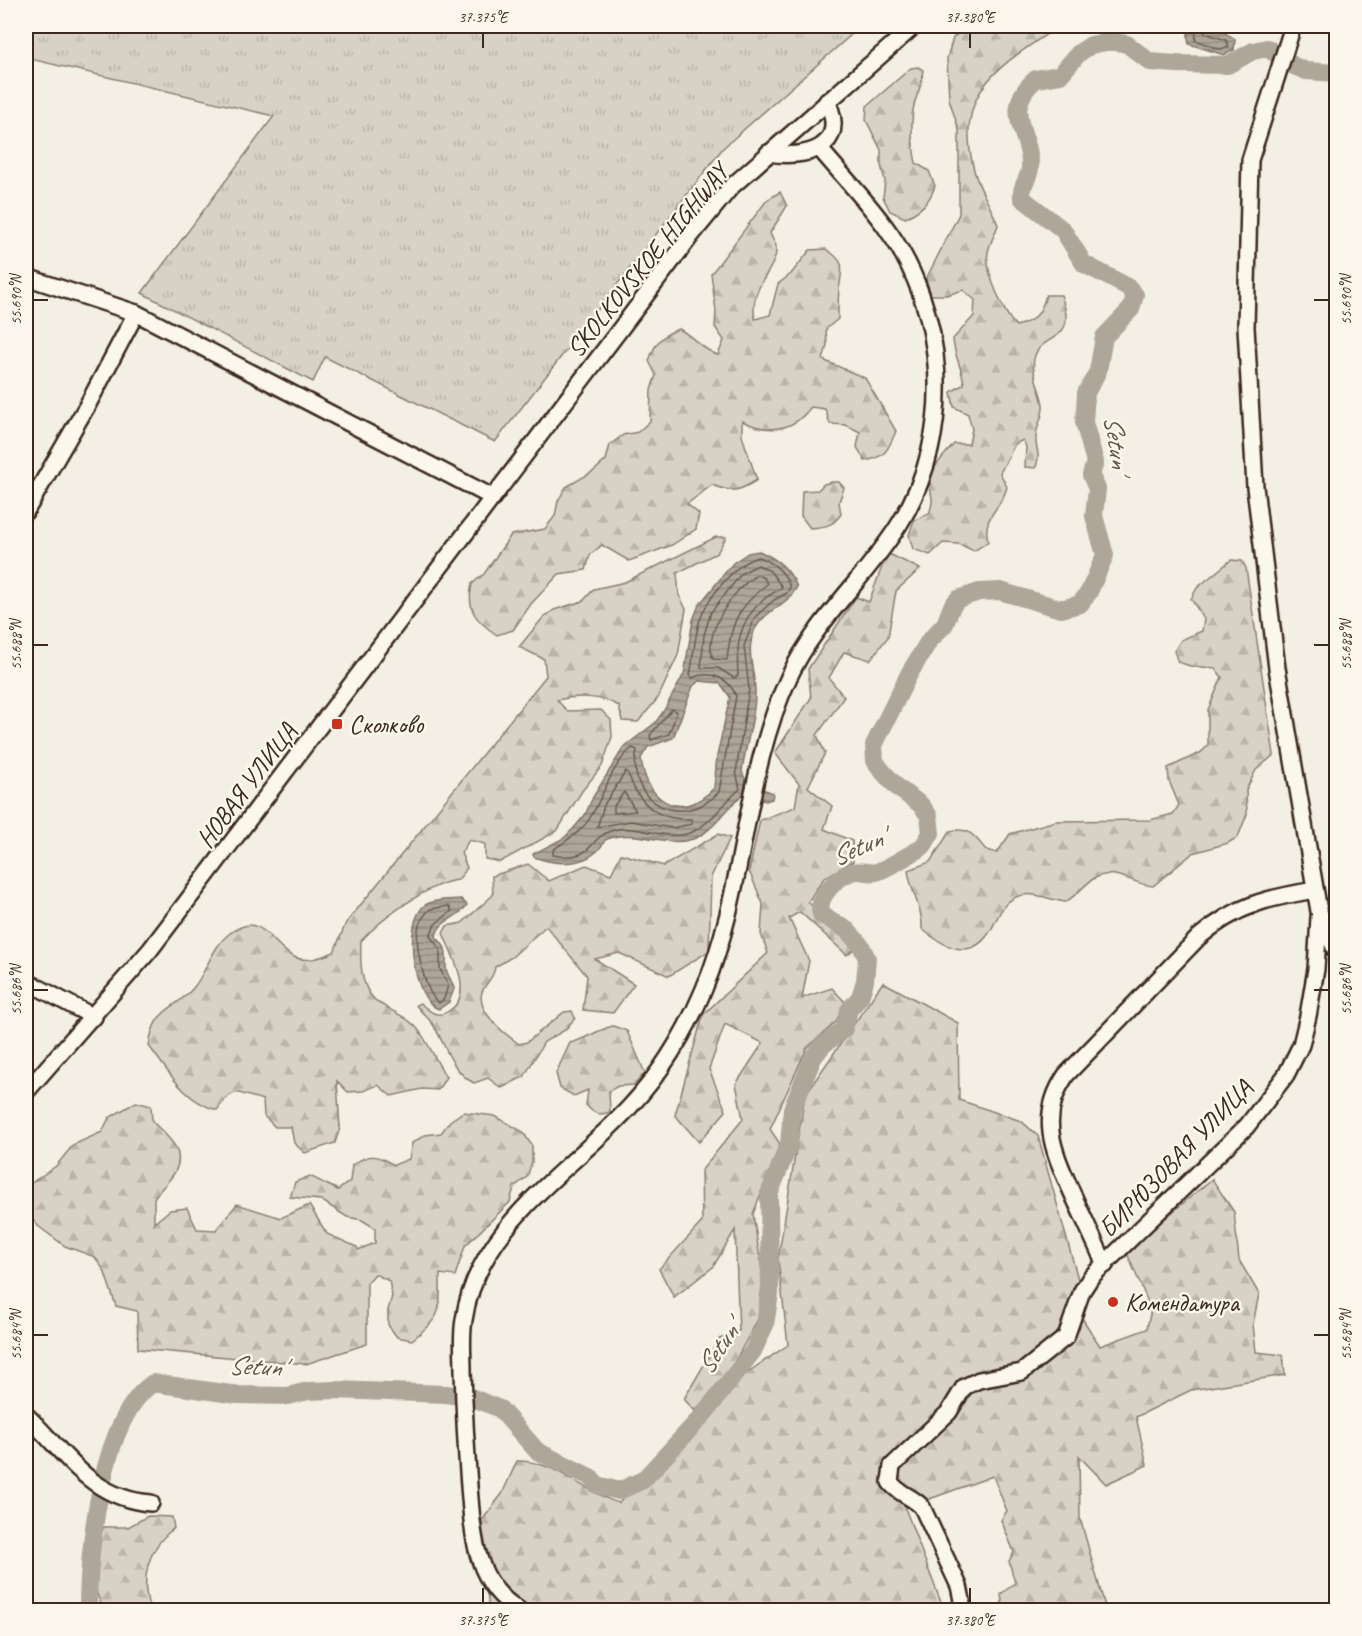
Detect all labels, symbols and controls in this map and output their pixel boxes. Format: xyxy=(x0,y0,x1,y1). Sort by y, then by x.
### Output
text: 37.375°E xyxy=(459,8,510,27)
text: 37.380°E xyxy=(946,8,997,27)
street label: SKOLKOVSKOE HIGHWAY xyxy=(559,154,738,364)
text: 55.690°N xyxy=(7,272,26,325)
text: 55.690°N xyxy=(1337,272,1356,325)
water label: Setun' xyxy=(1096,413,1139,483)
text: 55.688°N xyxy=(7,617,26,670)
text: 55.688°N xyxy=(1337,617,1356,670)
place label: Сколково xyxy=(349,708,425,741)
street label: НОВАЯ УЛИЦА xyxy=(189,716,305,854)
marker: Сколково xyxy=(330,717,344,731)
water label: Setun' xyxy=(826,817,899,874)
text: 55.686°N xyxy=(7,962,26,1015)
text: 55.686°N xyxy=(1337,962,1356,1015)
street label: БИРЮЗОВАЯ УЛИЦА xyxy=(1091,1071,1260,1245)
place label: Комендатура xyxy=(1125,1286,1241,1319)
marker: Комендатура xyxy=(1106,1295,1120,1309)
text: 55.684°N xyxy=(7,1307,26,1360)
water label: Setun' xyxy=(688,1307,753,1381)
text: 55.684°N xyxy=(1337,1307,1356,1360)
water label: Setun' xyxy=(228,1348,294,1384)
text: 37.375°E xyxy=(459,1611,510,1630)
text: 37.380°E xyxy=(946,1611,997,1630)

